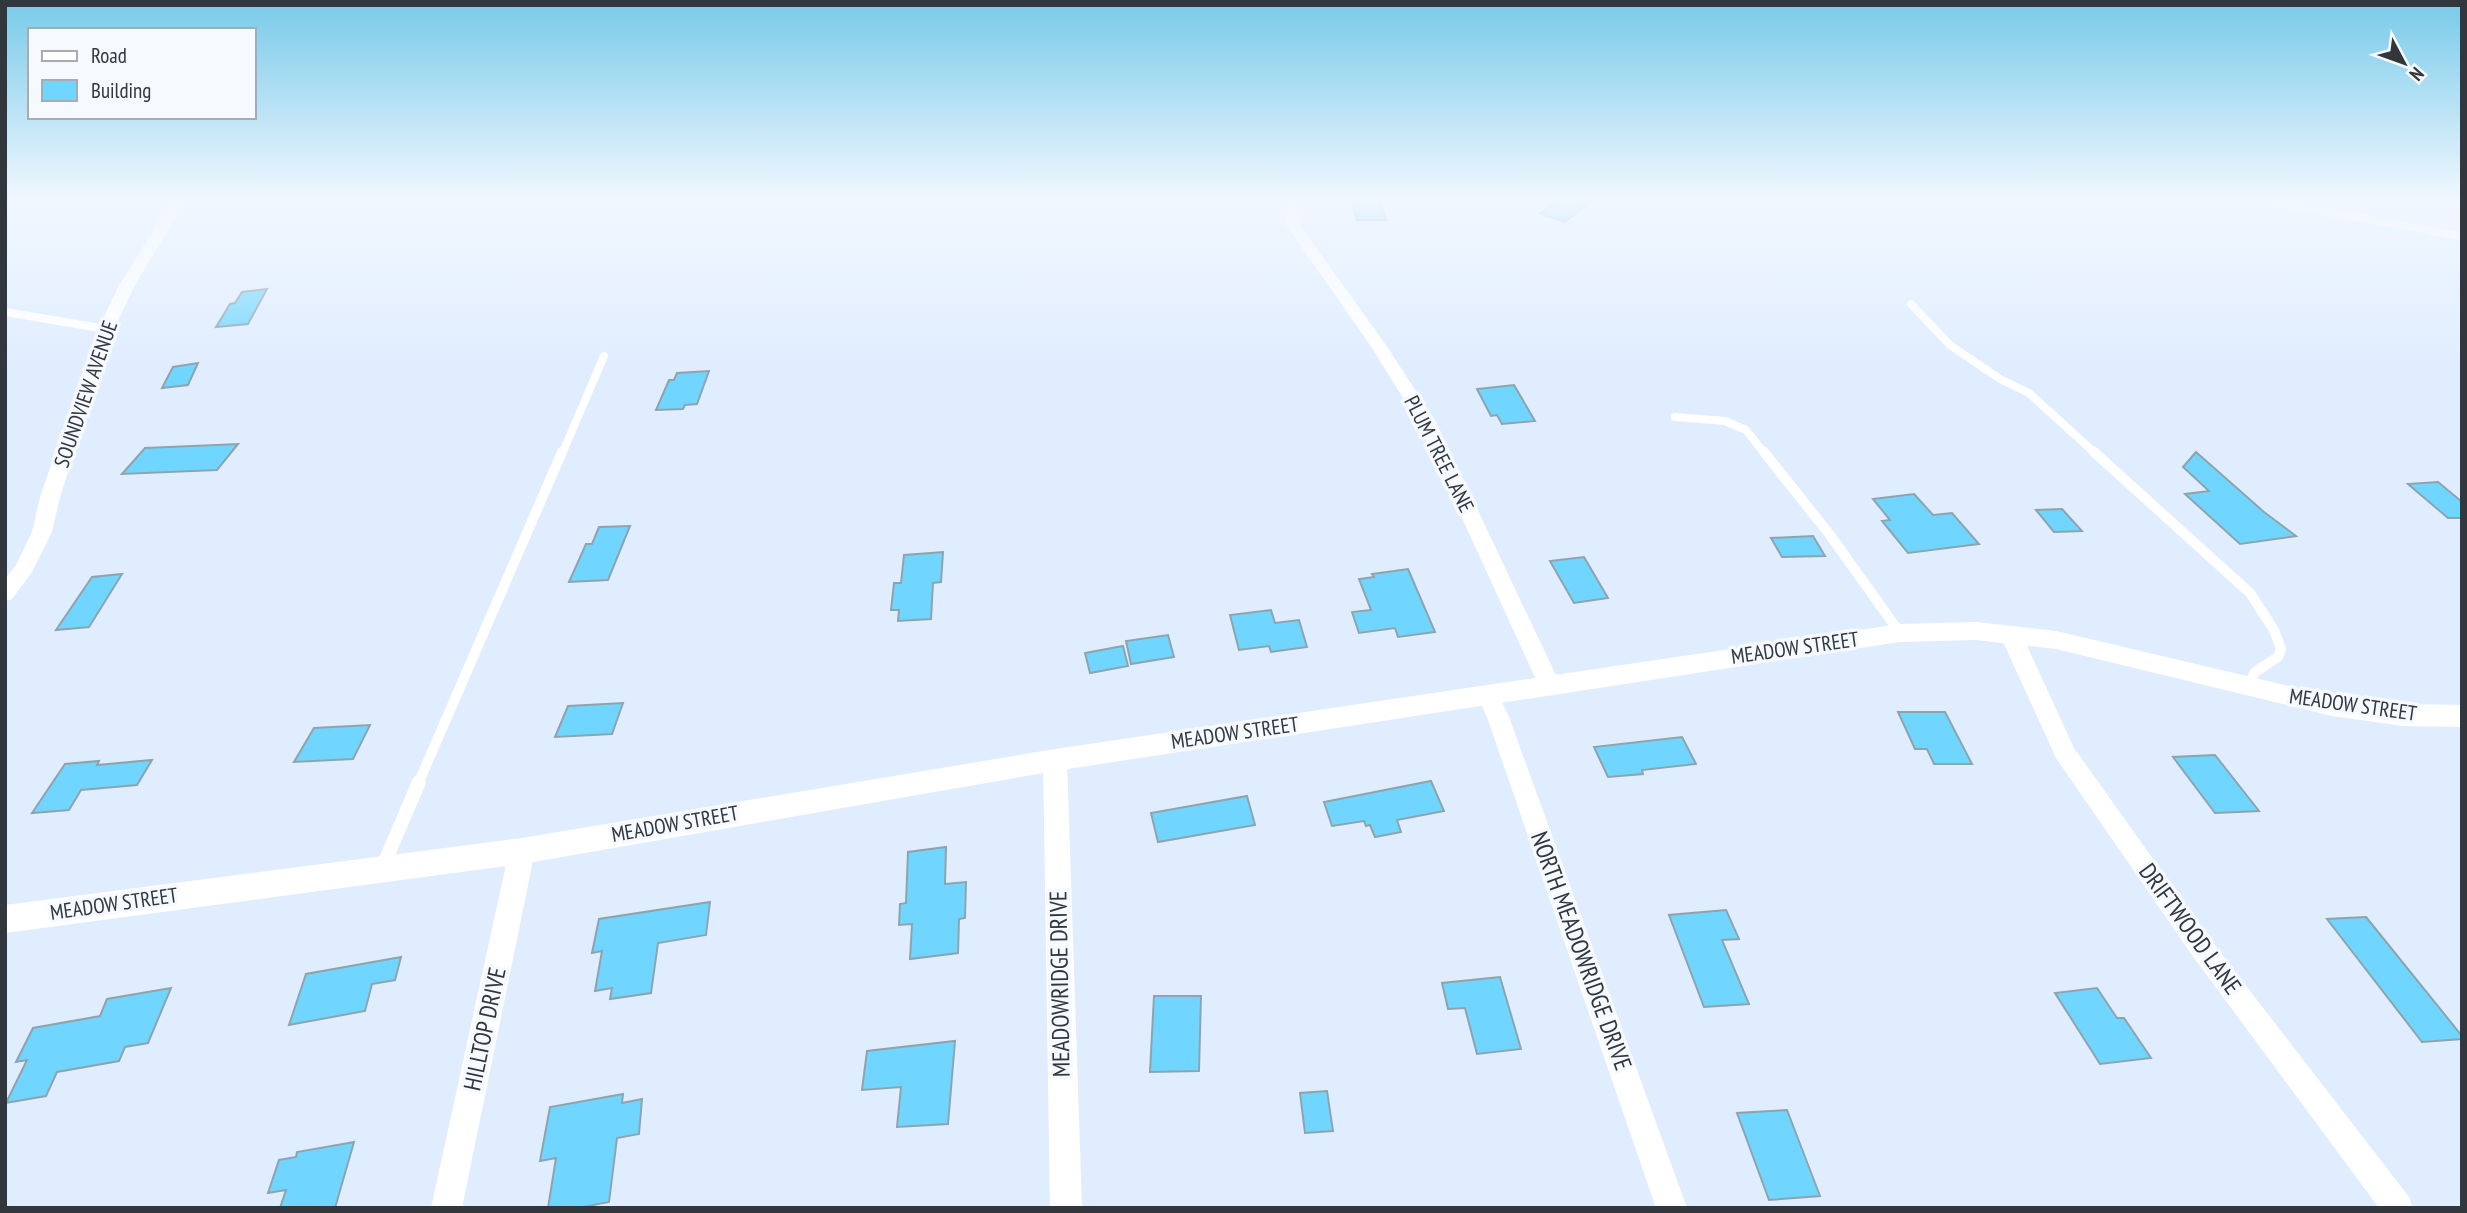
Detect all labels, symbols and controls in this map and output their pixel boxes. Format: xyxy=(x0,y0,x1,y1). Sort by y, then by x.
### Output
legend xyxy=(28,28,256,119)
north arrow xyxy=(2369,28,2439,98)
text: Road xyxy=(91,42,127,69)
text: N xyxy=(2404,62,2429,86)
text: Building xyxy=(91,77,151,104)
street label: SOUNDVIEW AVENUE xyxy=(48,317,123,471)
street label: PLUM TREE LANE xyxy=(1398,391,1480,517)
street label: MEADOW STREET xyxy=(1729,625,1861,670)
street label: MEADOW STREET xyxy=(2288,682,2419,727)
street label: MEADOW STREET xyxy=(1169,710,1301,755)
street label: MEADOW STREET xyxy=(609,799,741,848)
street label: NORTH MEADOWRIDGE DRIVE xyxy=(1524,827,1639,1074)
street label: DRIFTWOOD LANE xyxy=(2132,857,2248,1000)
street label: MEADOW STREET xyxy=(48,881,180,926)
street label: MEADOWRIDGE DRIVE xyxy=(1042,891,1077,1077)
street label: HILLTOP DRIVE xyxy=(456,964,513,1093)

